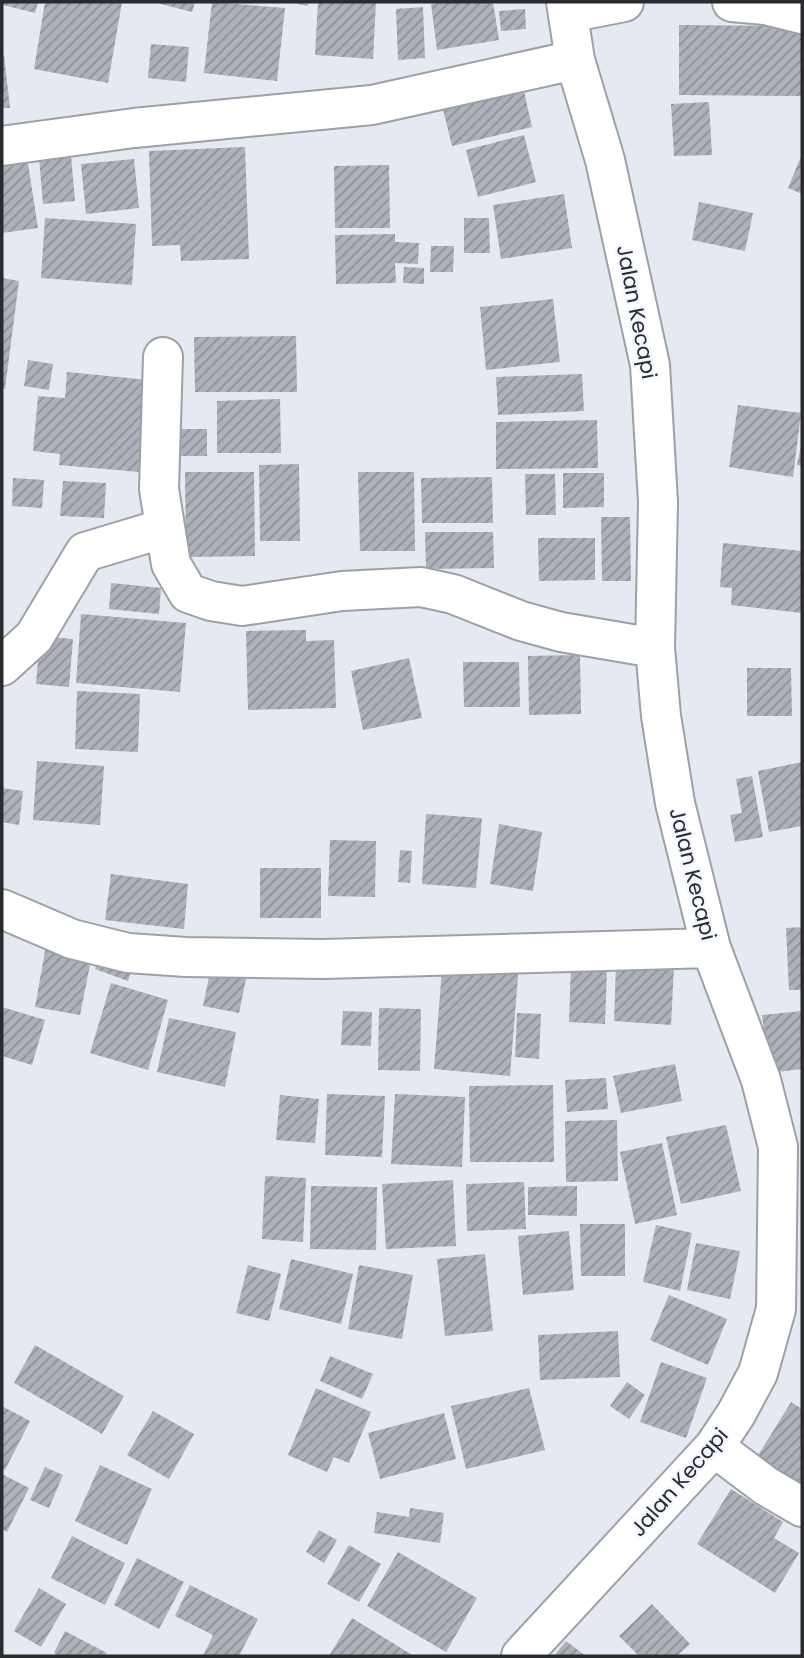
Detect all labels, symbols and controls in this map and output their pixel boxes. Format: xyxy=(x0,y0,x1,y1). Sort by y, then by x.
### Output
street label: Jalan Kecapi xyxy=(610,243,664,381)
street label: Jalan Kecapi xyxy=(663,805,723,943)
street label: Jalan Kecapi xyxy=(624,1421,734,1543)

